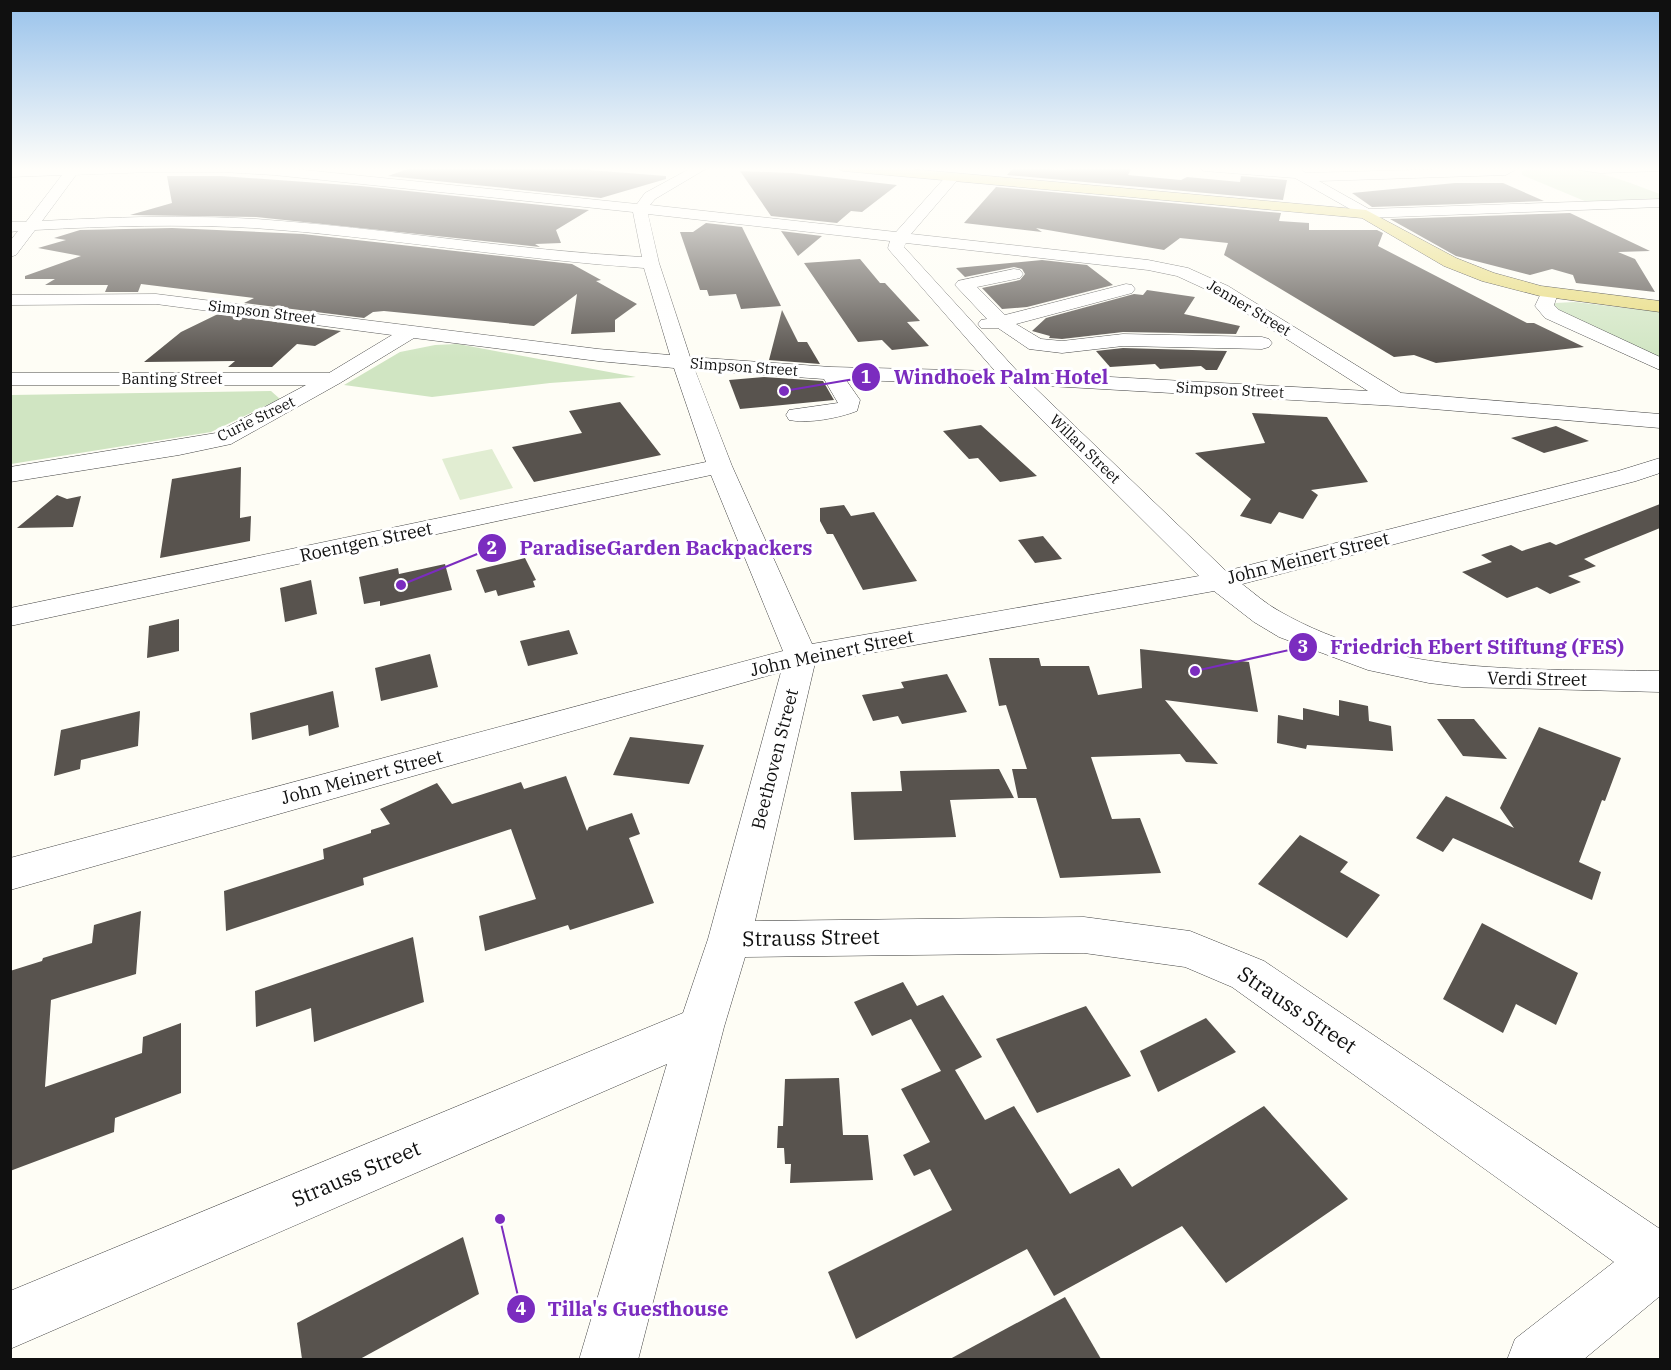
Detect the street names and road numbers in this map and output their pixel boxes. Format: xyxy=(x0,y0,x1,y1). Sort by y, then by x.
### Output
street label: Jenner Street xyxy=(1204,275,1295,340)
street label: Simpson Street xyxy=(207,295,317,328)
street label: Simpson Street xyxy=(689,353,799,380)
street label: Banting Street xyxy=(121,369,223,388)
street label: Simpson Street xyxy=(1176,377,1284,402)
street label: Curie Street xyxy=(214,392,298,446)
street label: Willan Street xyxy=(1046,410,1125,487)
street label: Roentgen Street xyxy=(297,516,434,567)
street label: John Meinert Street xyxy=(1224,526,1391,589)
street label: John Meinert Street xyxy=(748,624,916,681)
street label: Verdi Street xyxy=(1487,666,1587,691)
street label: Beethoven Street xyxy=(746,686,803,832)
street label: John Meinert Street xyxy=(278,744,445,809)
street label: Strauss Street xyxy=(742,922,880,952)
street label: Strauss Street xyxy=(1233,959,1362,1059)
street label: Strauss Street xyxy=(287,1133,424,1213)

